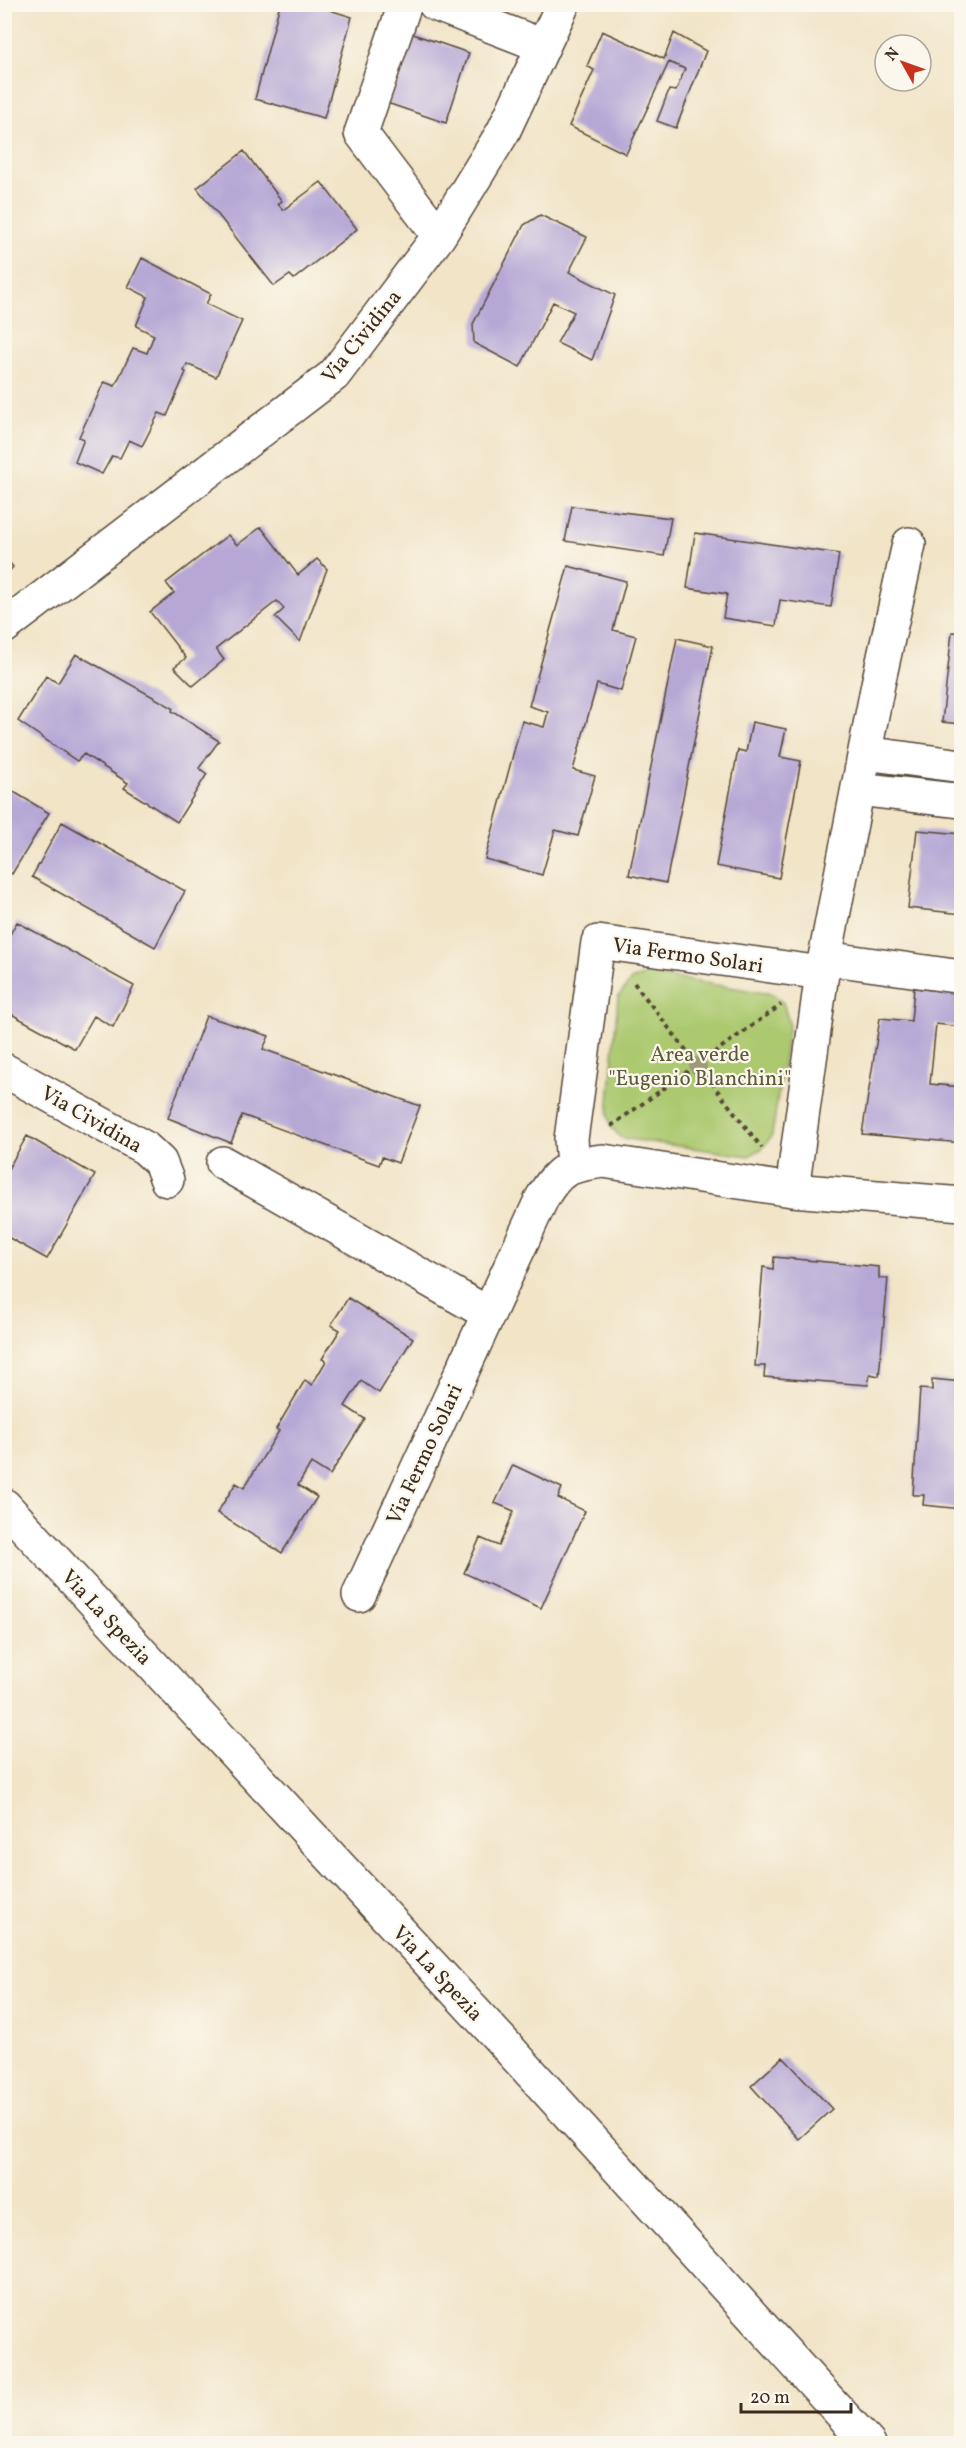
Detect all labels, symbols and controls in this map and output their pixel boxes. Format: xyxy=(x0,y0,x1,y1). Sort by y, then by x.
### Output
north arrow xyxy=(873,33,933,93)
text: N xyxy=(881,43,905,66)
street label: Via Cividina xyxy=(315,284,409,390)
street label: Via Fermo Solari xyxy=(610,932,765,981)
park label: Area verde "Eugenio Blanchini" xyxy=(608,1041,792,1094)
street label: Via Cividina xyxy=(35,1080,147,1161)
street label: Via Fermo Solari xyxy=(380,1380,471,1530)
street label: Via La Spezia xyxy=(54,1564,158,1672)
street label: Via La Spezia xyxy=(385,1920,489,2028)
scale bar xyxy=(741,2376,850,2414)
text: 20 m xyxy=(750,2386,790,2411)

